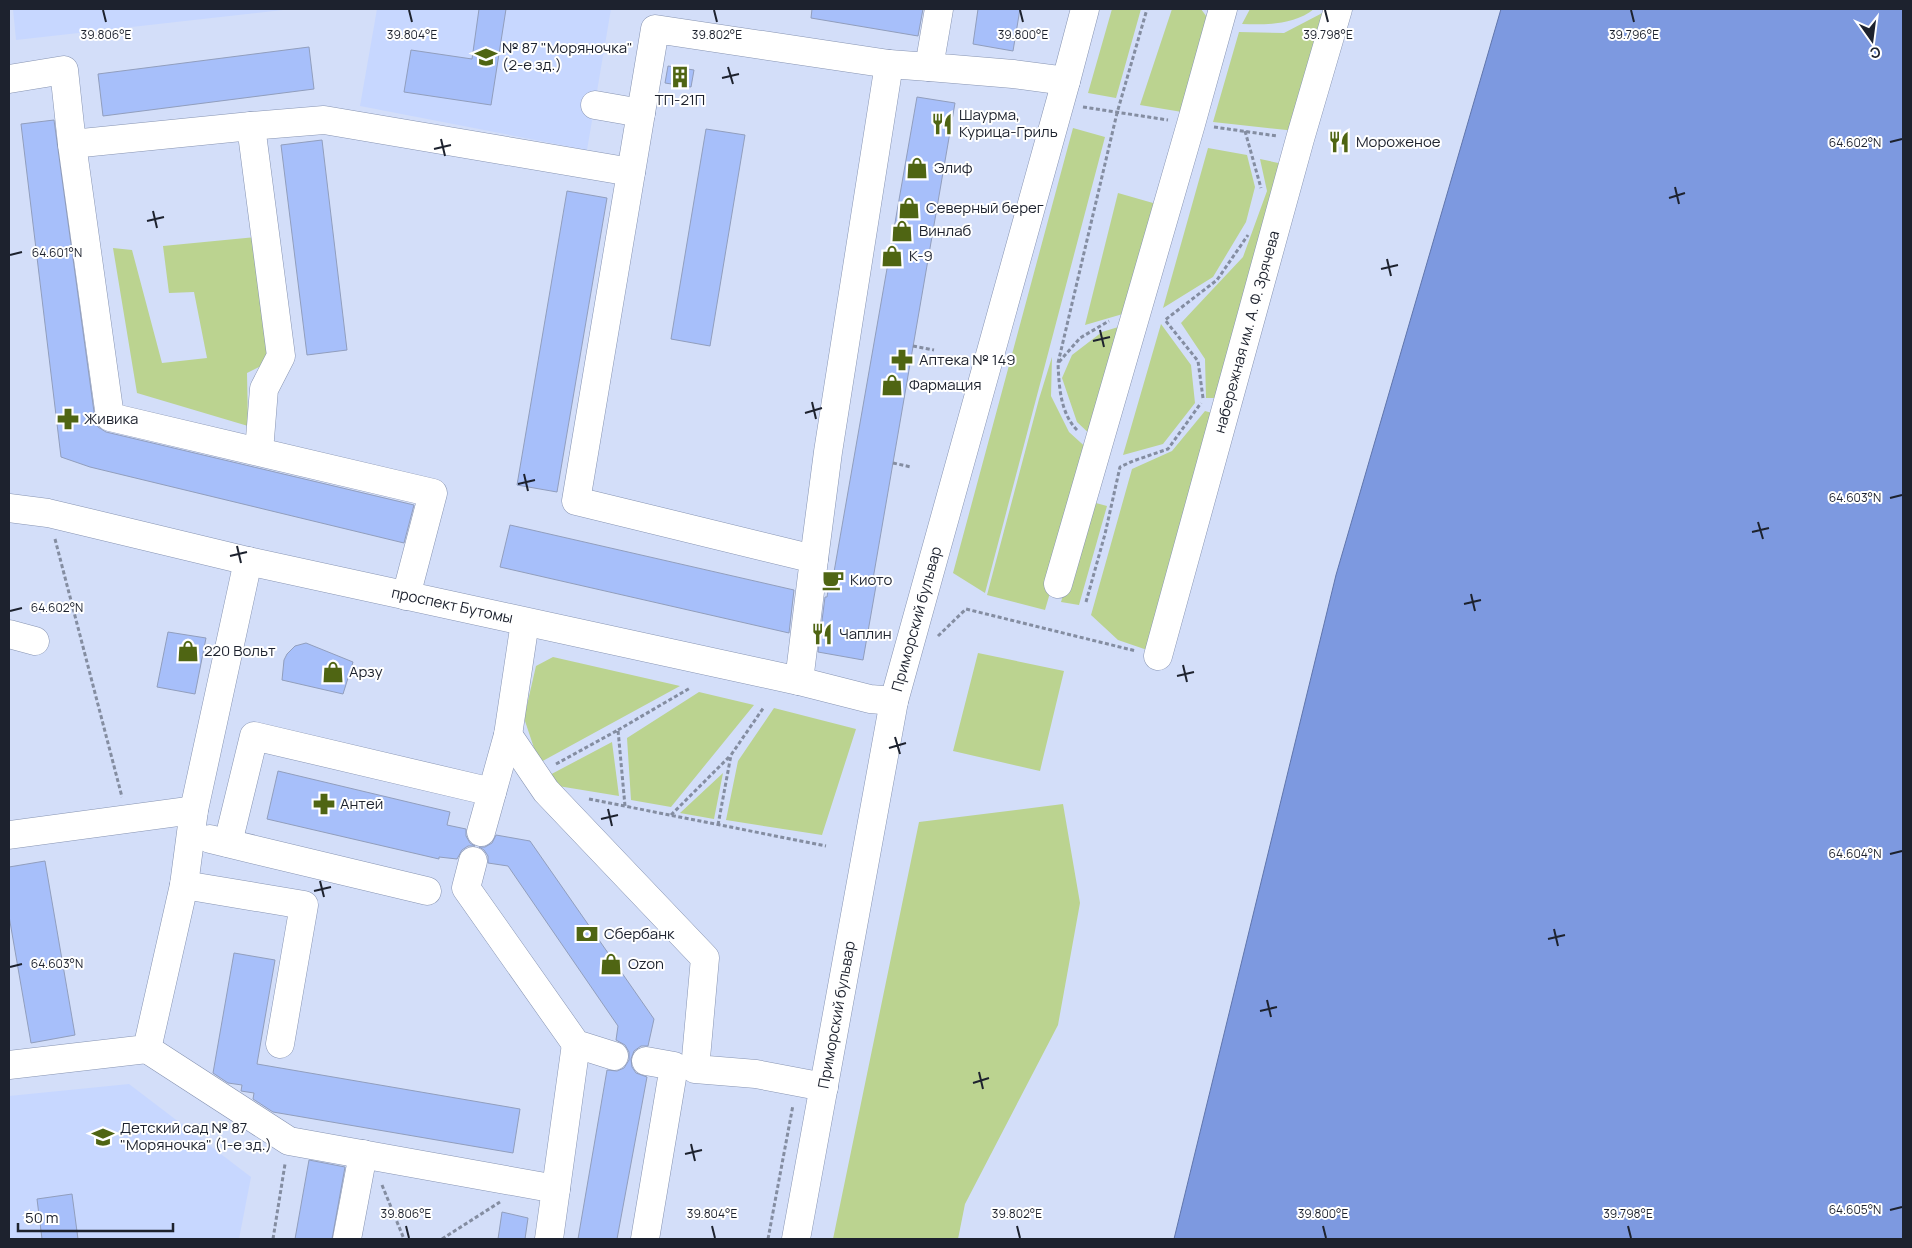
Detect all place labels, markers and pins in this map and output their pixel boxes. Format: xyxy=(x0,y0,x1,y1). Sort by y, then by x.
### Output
place label: № 87 "Моряночка" (2-е зд.) xyxy=(502,37,633,75)
school or university icon: № 87 "Моряночка" (2-е зд.) xyxy=(473,44,499,70)
building icon: ТП-21П xyxy=(667,64,693,90)
place label: ТП-21П xyxy=(655,89,705,110)
place label: Шаурма, Курица-Гриль xyxy=(959,104,1058,142)
restaurant icon: Шаурма, Курица-Гриль xyxy=(929,111,955,137)
restaurant icon: Мороженое xyxy=(1326,129,1352,155)
place label: Мороженое xyxy=(1356,131,1441,152)
shop icon: Элиф xyxy=(904,155,930,181)
place label: Элиф xyxy=(934,157,973,178)
shop icon: Северный берег xyxy=(896,195,922,221)
place label: Северный берег xyxy=(926,197,1044,218)
shop icon: Винлаб xyxy=(889,218,915,244)
place label: Винлаб xyxy=(919,220,972,241)
shop icon: К-9 xyxy=(879,243,905,269)
place label: К-9 xyxy=(909,245,933,266)
pharmacy icon: Аптека № 149 xyxy=(889,347,915,373)
place label: Аптека № 149 xyxy=(919,349,1016,370)
shop icon: Фармация xyxy=(879,372,905,398)
place label: Фармация xyxy=(909,374,982,395)
pharmacy icon: Живика xyxy=(55,406,81,432)
place label: Живика xyxy=(84,408,138,429)
cafe icon: Киото xyxy=(820,567,846,593)
place label: Киото xyxy=(850,569,893,590)
restaurant icon: Чаплин xyxy=(809,621,835,647)
place label: Чаплин xyxy=(839,623,892,644)
shop icon: 220 Вольт xyxy=(175,638,201,664)
place label: 220 Вольт xyxy=(204,640,276,661)
shop icon: Арзу xyxy=(320,659,346,685)
place label: Арзу xyxy=(349,661,383,682)
pharmacy icon: Антей xyxy=(311,791,337,817)
place label: Антей xyxy=(340,793,383,814)
bank icon: Сбербанк xyxy=(574,921,600,947)
place label: Сбербанк xyxy=(604,923,675,944)
shop icon: Ozon xyxy=(598,951,624,977)
place label: Ozon xyxy=(628,953,664,974)
place label: Детский сад № 87 "Моряночка" (1-е зд.) xyxy=(120,1117,272,1155)
school or university icon: Детский сад № 87 "Моряночка" (1-е зд.) xyxy=(90,1124,116,1150)

